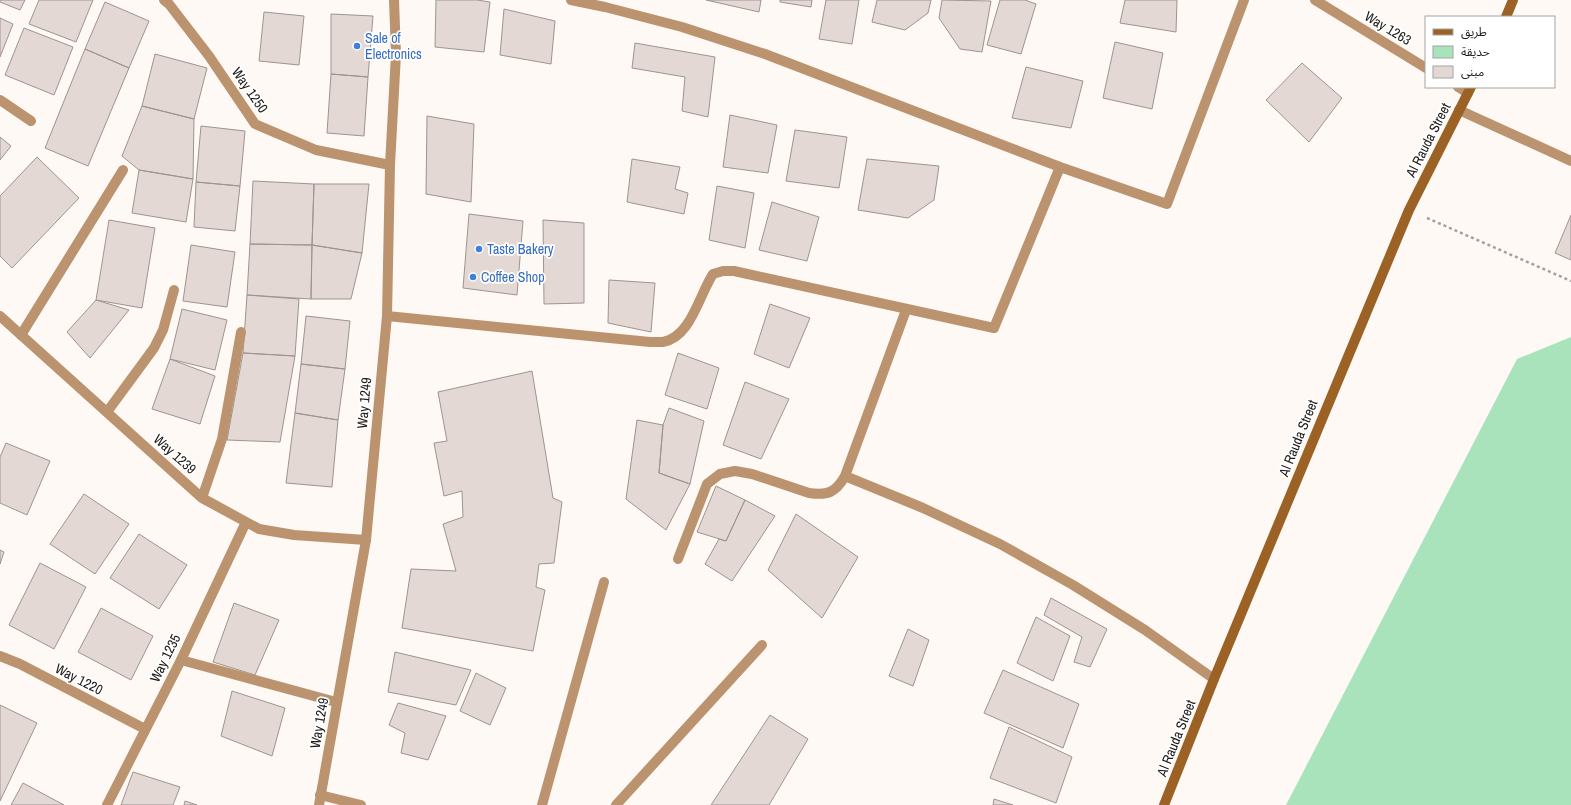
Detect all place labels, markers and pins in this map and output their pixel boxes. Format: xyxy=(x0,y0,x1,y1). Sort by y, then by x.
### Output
place label: Sale of Electronics xyxy=(365,29,422,63)
marker: Sale of Electronics xyxy=(352,41,362,51)
place label: Taste Bakery xyxy=(487,240,554,258)
marker: Taste Bakery xyxy=(474,244,484,254)
place label: Coffee Shop xyxy=(481,268,545,286)
marker: Coffee Shop xyxy=(468,272,478,282)

